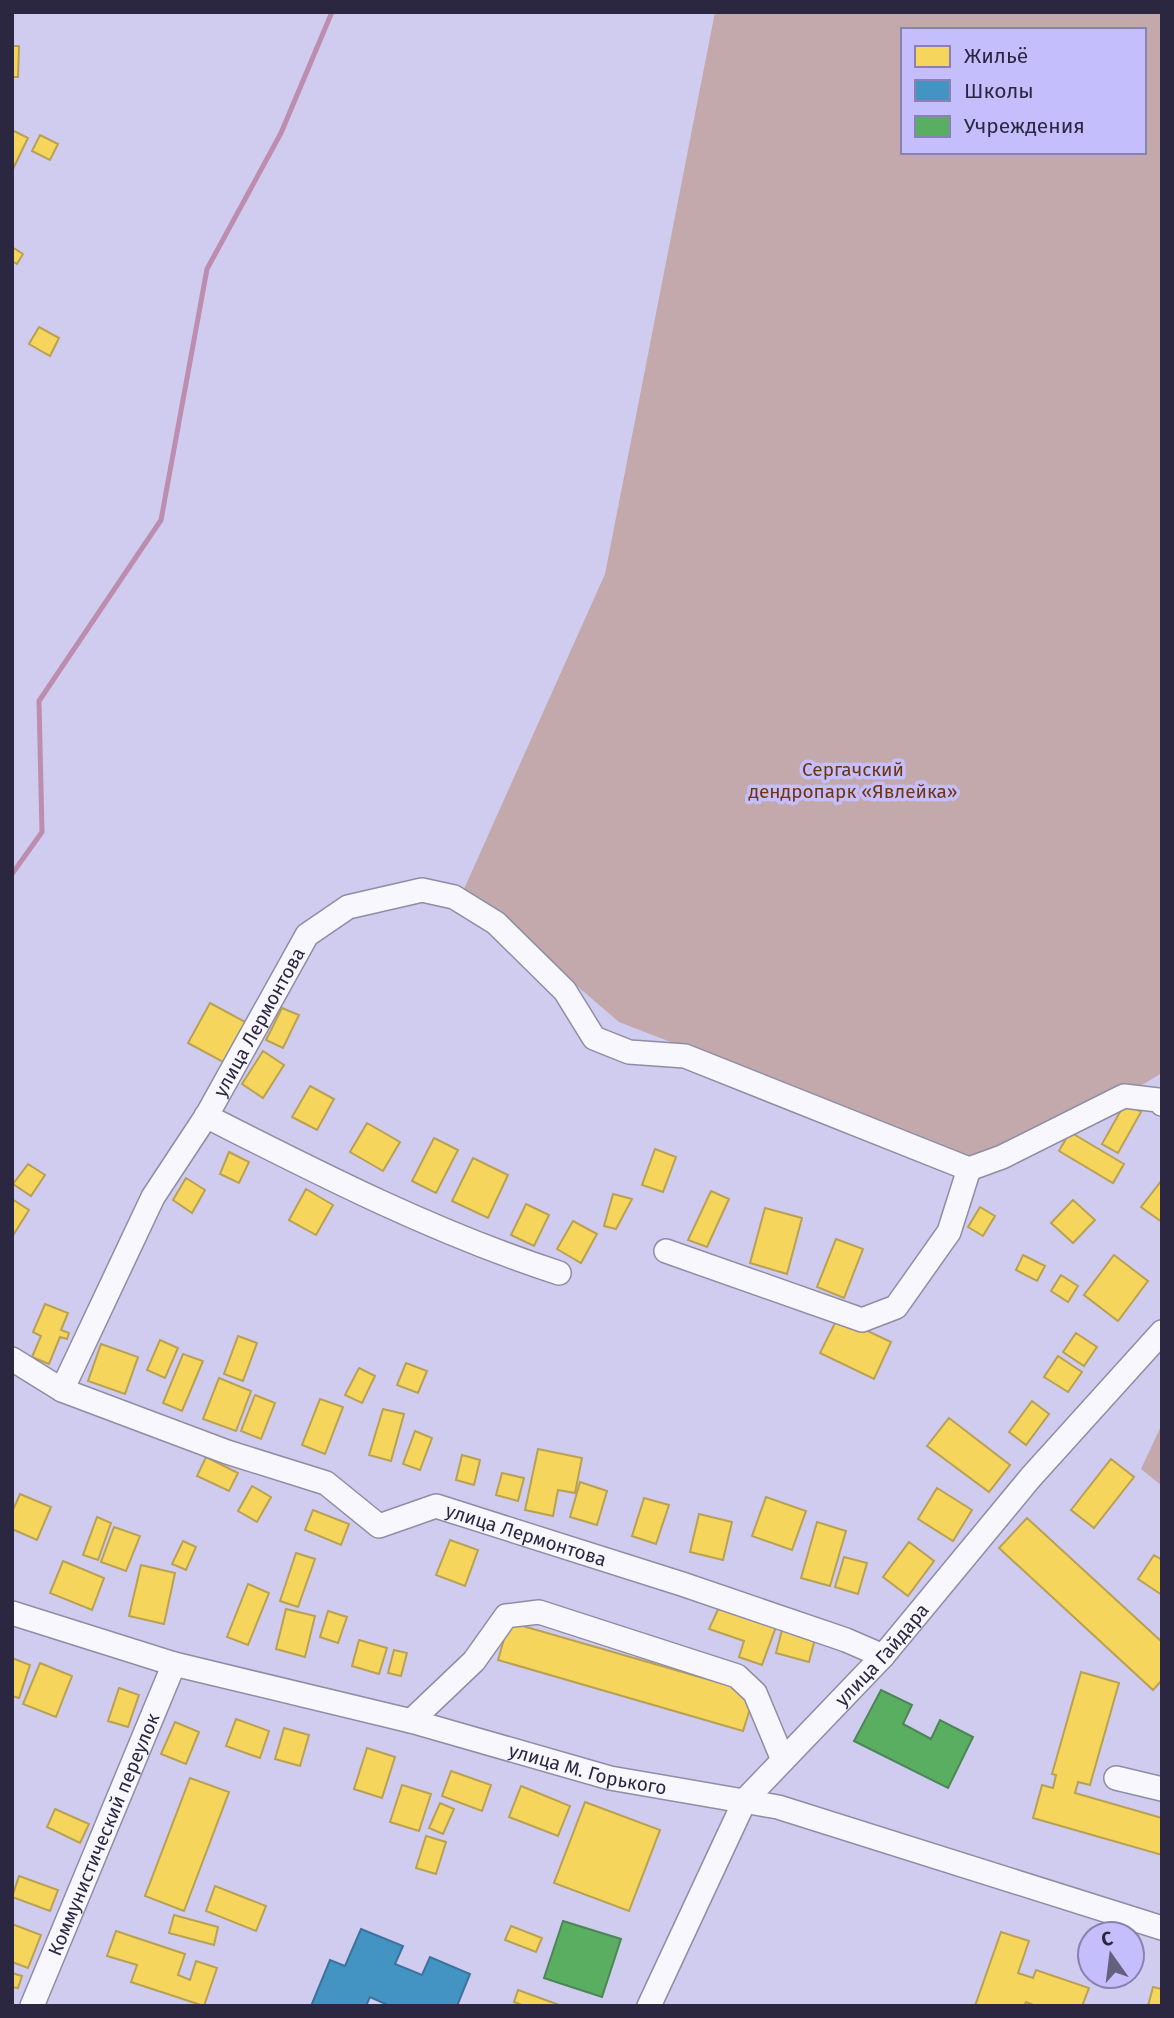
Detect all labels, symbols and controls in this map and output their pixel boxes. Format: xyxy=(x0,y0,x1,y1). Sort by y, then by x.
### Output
legend xyxy=(901,28,1146,154)
text: Жильё xyxy=(964,43,1028,69)
text: Школы xyxy=(964,78,1034,104)
text: Учреждения xyxy=(964,113,1085,139)
park label: Сергачский дендропарк «Явлейка» xyxy=(748,758,958,803)
street label: улица Лермонтова xyxy=(208,943,309,1101)
street label: улица Лермонтова xyxy=(443,1498,609,1571)
street label: улица Гайдара xyxy=(830,1598,933,1711)
street label: Коммунистический переулок xyxy=(43,1709,164,1959)
street label: улица М. Горького xyxy=(506,1738,669,1799)
north arrow xyxy=(1076,1920,1146,1990)
text: С xyxy=(1099,1926,1115,1951)

